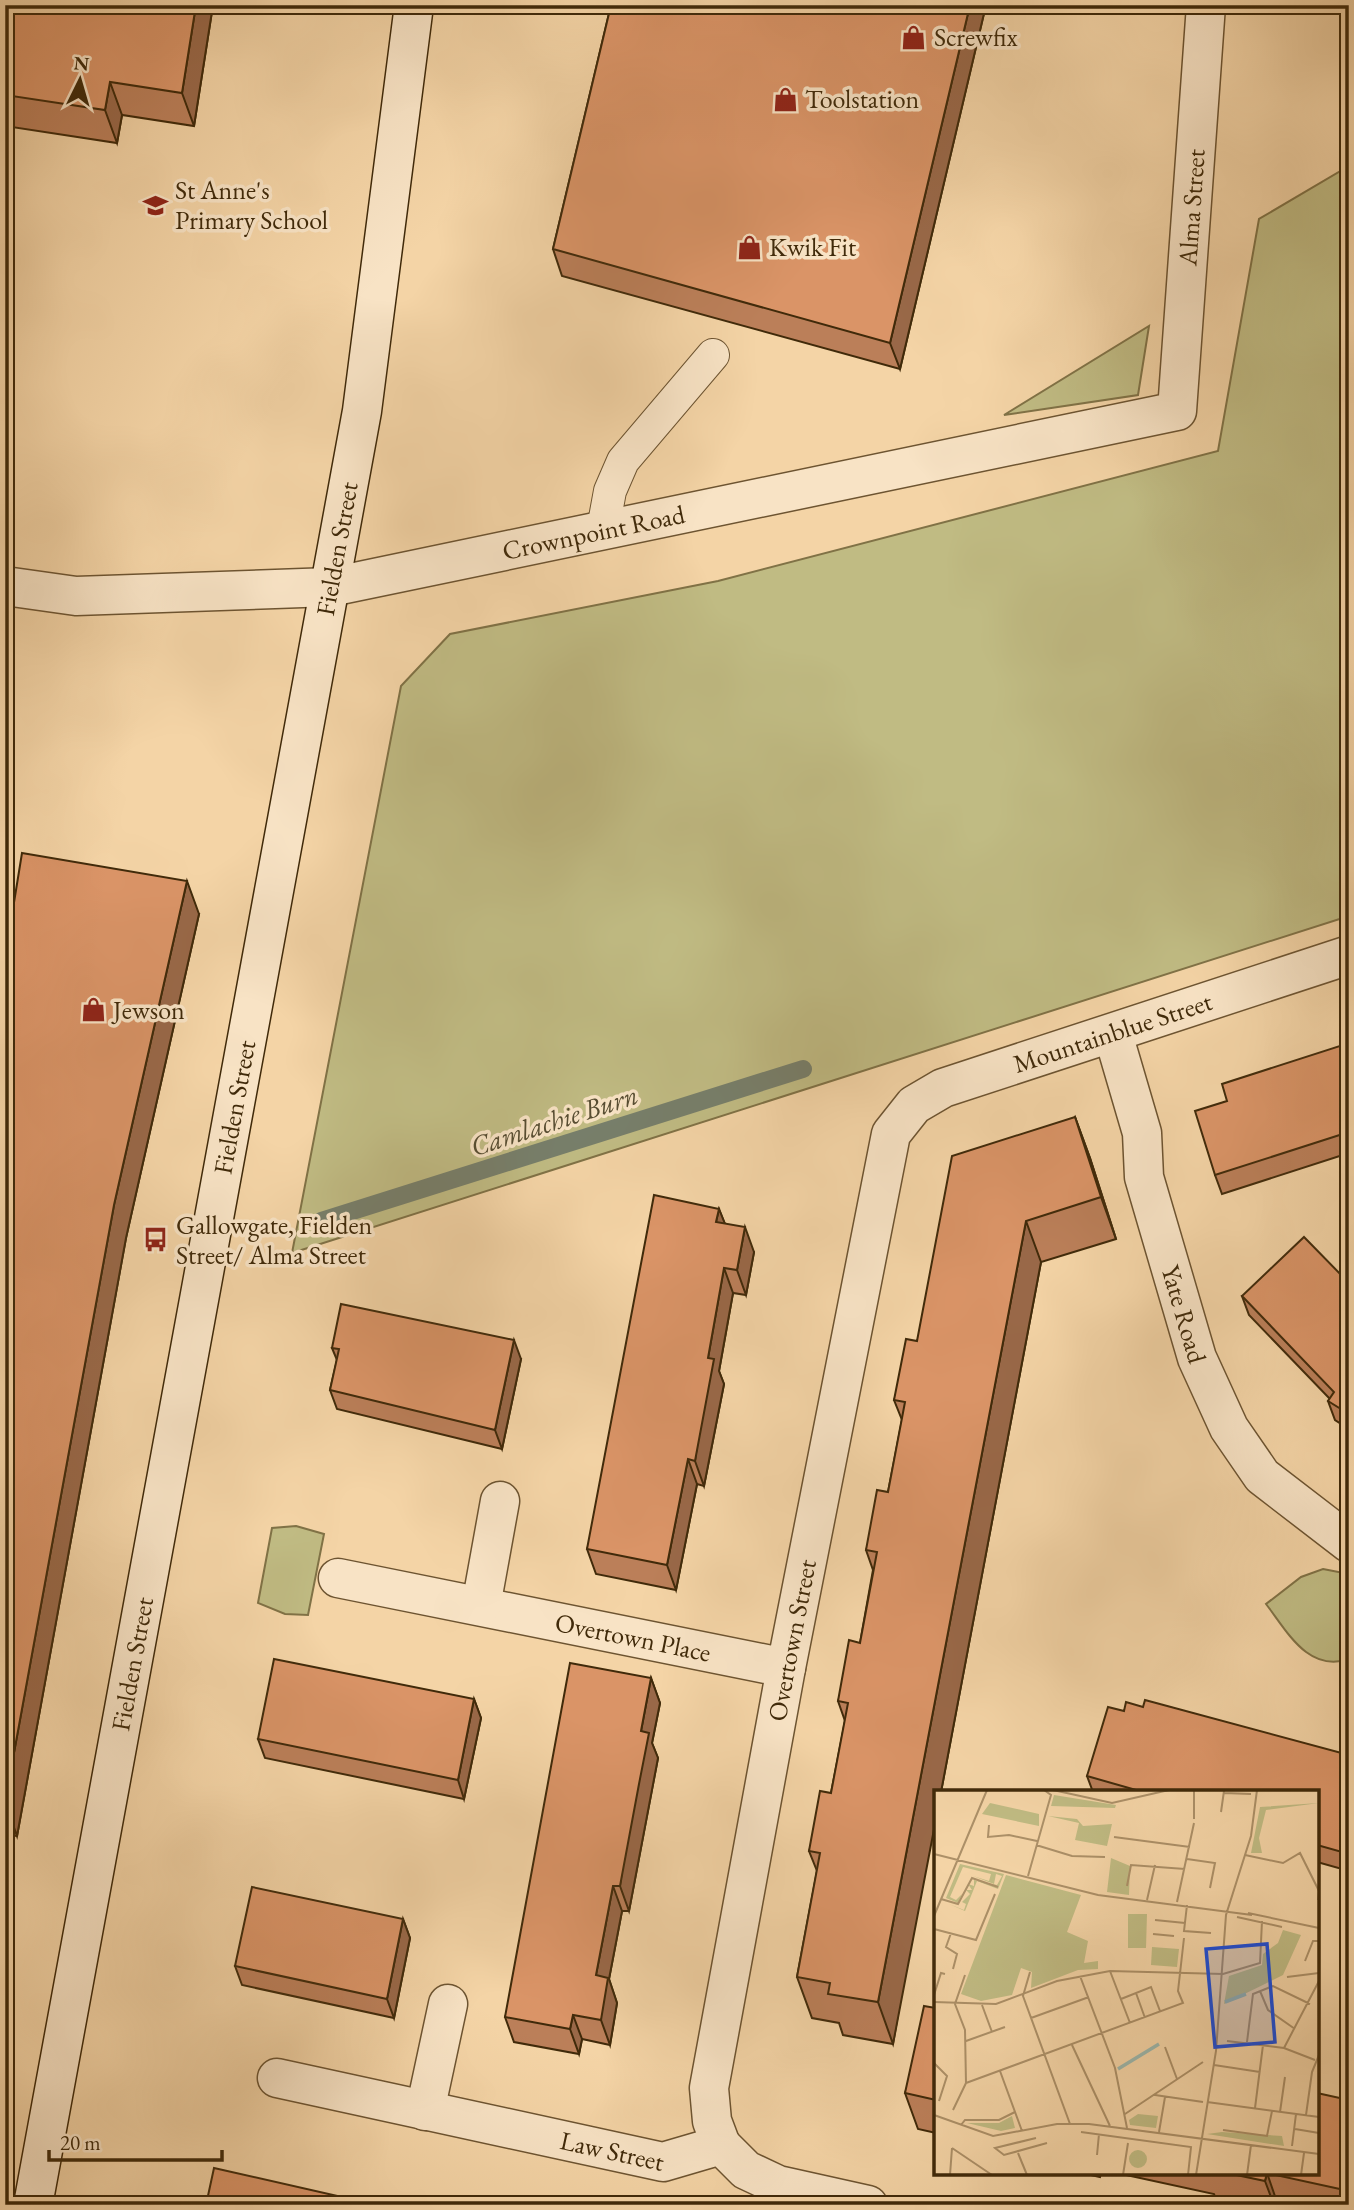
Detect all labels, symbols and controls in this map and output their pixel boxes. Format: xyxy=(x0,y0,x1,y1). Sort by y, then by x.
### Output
place label: Screwfix xyxy=(934,20,1018,54)
shop icon: Screwfix xyxy=(900,23,928,51)
north arrow xyxy=(46,46,116,116)
text: N xyxy=(73,50,91,77)
place label: Toolstation xyxy=(805,82,920,116)
shop icon: Toolstation xyxy=(771,85,799,113)
street label: Alma Street xyxy=(1170,148,1213,268)
place label: St Anne's Primary School xyxy=(175,173,328,237)
school or university icon: St Anne's Primary School xyxy=(141,191,169,219)
place label: Kwik Fit xyxy=(769,230,856,264)
shop icon: Kwik Fit xyxy=(735,233,763,261)
street label: Fielden Street xyxy=(308,479,366,618)
street label: Crownpoint Road xyxy=(499,497,689,568)
street label: Mountainblue Street xyxy=(1009,984,1216,1081)
place label: Jewson xyxy=(111,993,185,1027)
shop icon: Jewson xyxy=(79,996,107,1024)
street label: Fielden Street xyxy=(205,1038,263,1177)
water label: Camlachie Burn xyxy=(466,1076,642,1164)
place label: Gallowgate, Fielden Street/ Alma Street xyxy=(176,1208,373,1272)
bus stop icon: Gallowgate, Fielden Street/ Alma Street xyxy=(142,1226,170,1254)
street label: Yate Road xyxy=(1154,1261,1215,1368)
street label: Overtown Street xyxy=(760,1557,824,1724)
street label: Fielden Street xyxy=(103,1594,161,1734)
street label: Overtown Place xyxy=(552,1605,714,1670)
inset map xyxy=(934,1790,1319,2175)
scale bar xyxy=(49,2119,222,2163)
street label: Law Street xyxy=(557,2123,667,2179)
text: 20 m xyxy=(60,2129,101,2156)

